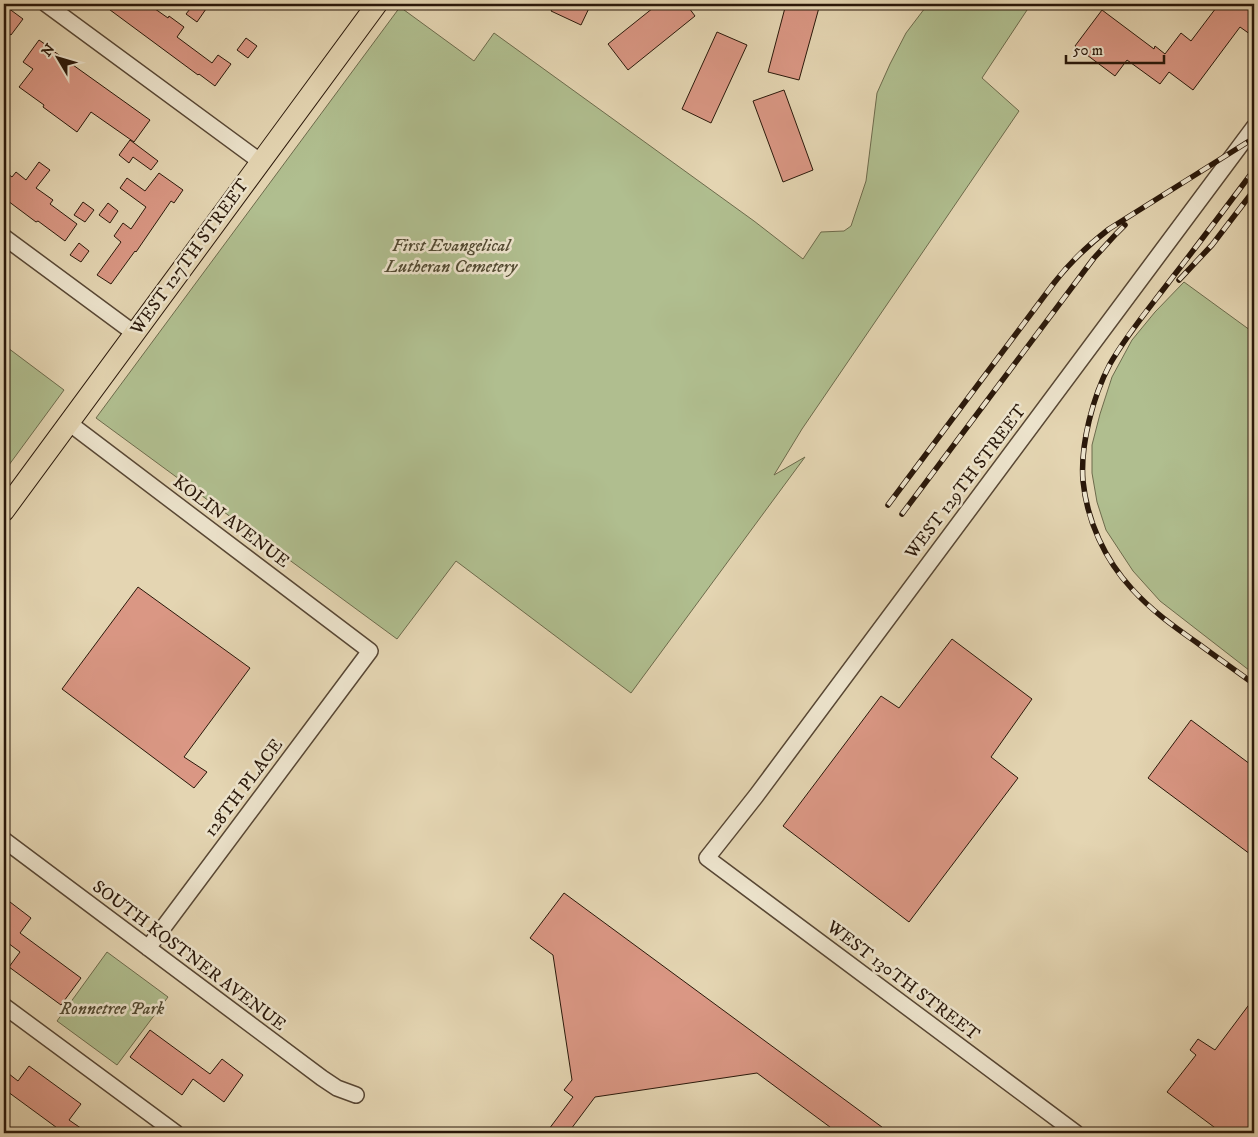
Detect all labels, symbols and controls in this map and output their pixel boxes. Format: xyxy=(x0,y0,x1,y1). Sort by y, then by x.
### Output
north arrow xyxy=(32,32,82,82)
scale bar xyxy=(1066,32,1163,64)
text: N xyxy=(38,40,59,61)
text: 50 m xyxy=(1073,41,1103,60)
street label: WEST 127TH STREET xyxy=(125,174,254,340)
park label: First Evangelical Lutheran Cemetery xyxy=(384,235,518,278)
street label: WEST 129TH STREET xyxy=(900,400,1031,564)
street label: KOLIN AVENUE xyxy=(168,471,294,573)
street label: 128TH PLACE xyxy=(200,735,288,841)
street label: SOUTH KOSTNER AVENUE xyxy=(88,876,290,1036)
street label: WEST 130TH STREET xyxy=(821,916,984,1046)
park label: Ronnetree Park xyxy=(59,998,165,1020)

